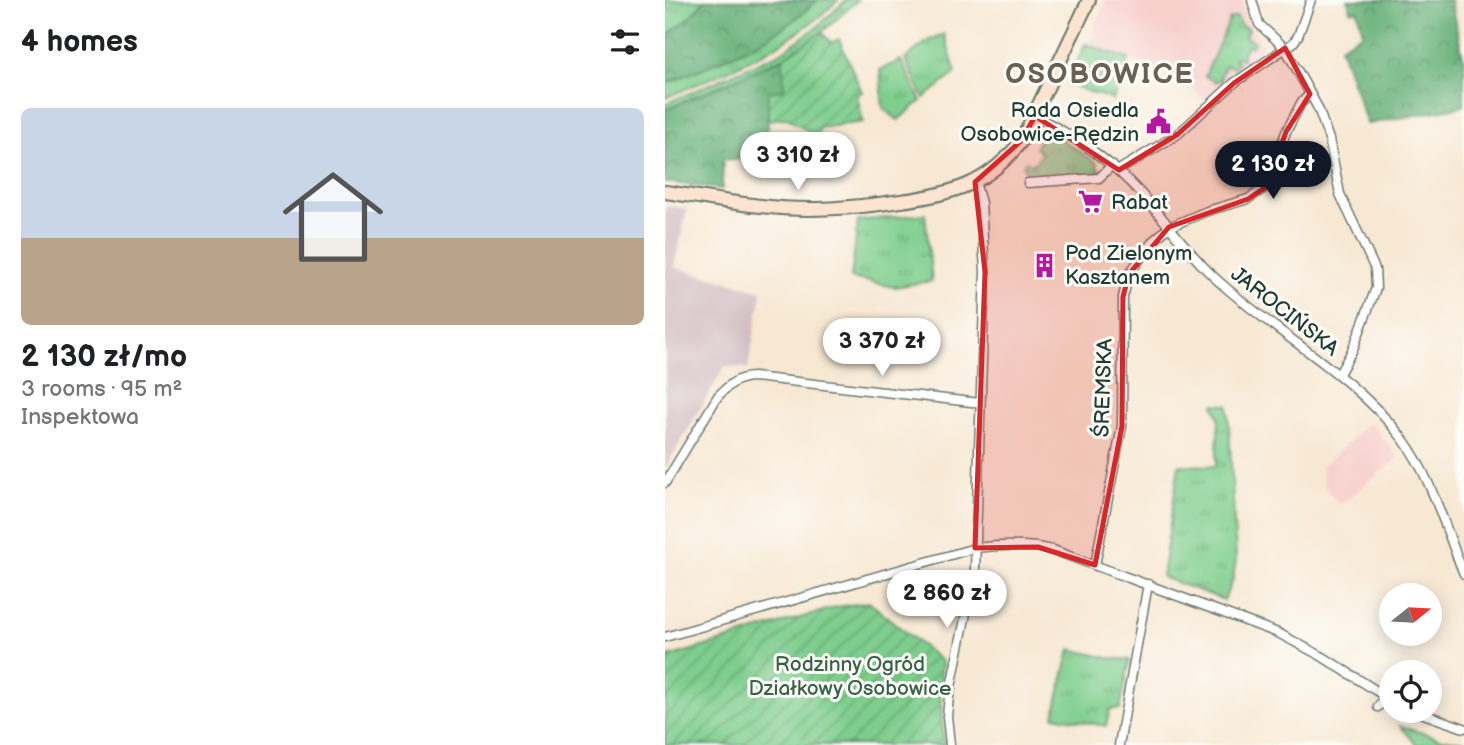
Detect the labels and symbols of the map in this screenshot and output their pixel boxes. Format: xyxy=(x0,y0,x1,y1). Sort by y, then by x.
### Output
district label: OSOBOWICE xyxy=(1005,58,1195,91)
place label: Rada Osiedla Osobowice-Rędzin xyxy=(961,98,1139,147)
public building icon: Rada Osiedla Osobowice-Rędzin xyxy=(1145,108,1173,136)
pin: 3 310 zł xyxy=(726,132,870,192)
pin: 2 130 zł xyxy=(1201,142,1345,201)
supermarket icon: Rabat xyxy=(1077,188,1105,216)
place label: Rabat xyxy=(1111,190,1169,215)
place label: Pod Zielonym Kasztanem xyxy=(1065,241,1192,290)
building icon: Pod Zielonym Kasztanem xyxy=(1031,251,1059,279)
street label: JAROCIŃSKA xyxy=(1226,261,1344,361)
pin: 3 370 zł xyxy=(810,318,954,378)
street label: ŚREMSKA xyxy=(1089,338,1118,438)
pin: 2 860 zł xyxy=(875,570,1019,630)
north arrow xyxy=(1379,583,1442,646)
park label: Rodzinny Ogród Działkowy Osobowice xyxy=(748,652,952,701)

